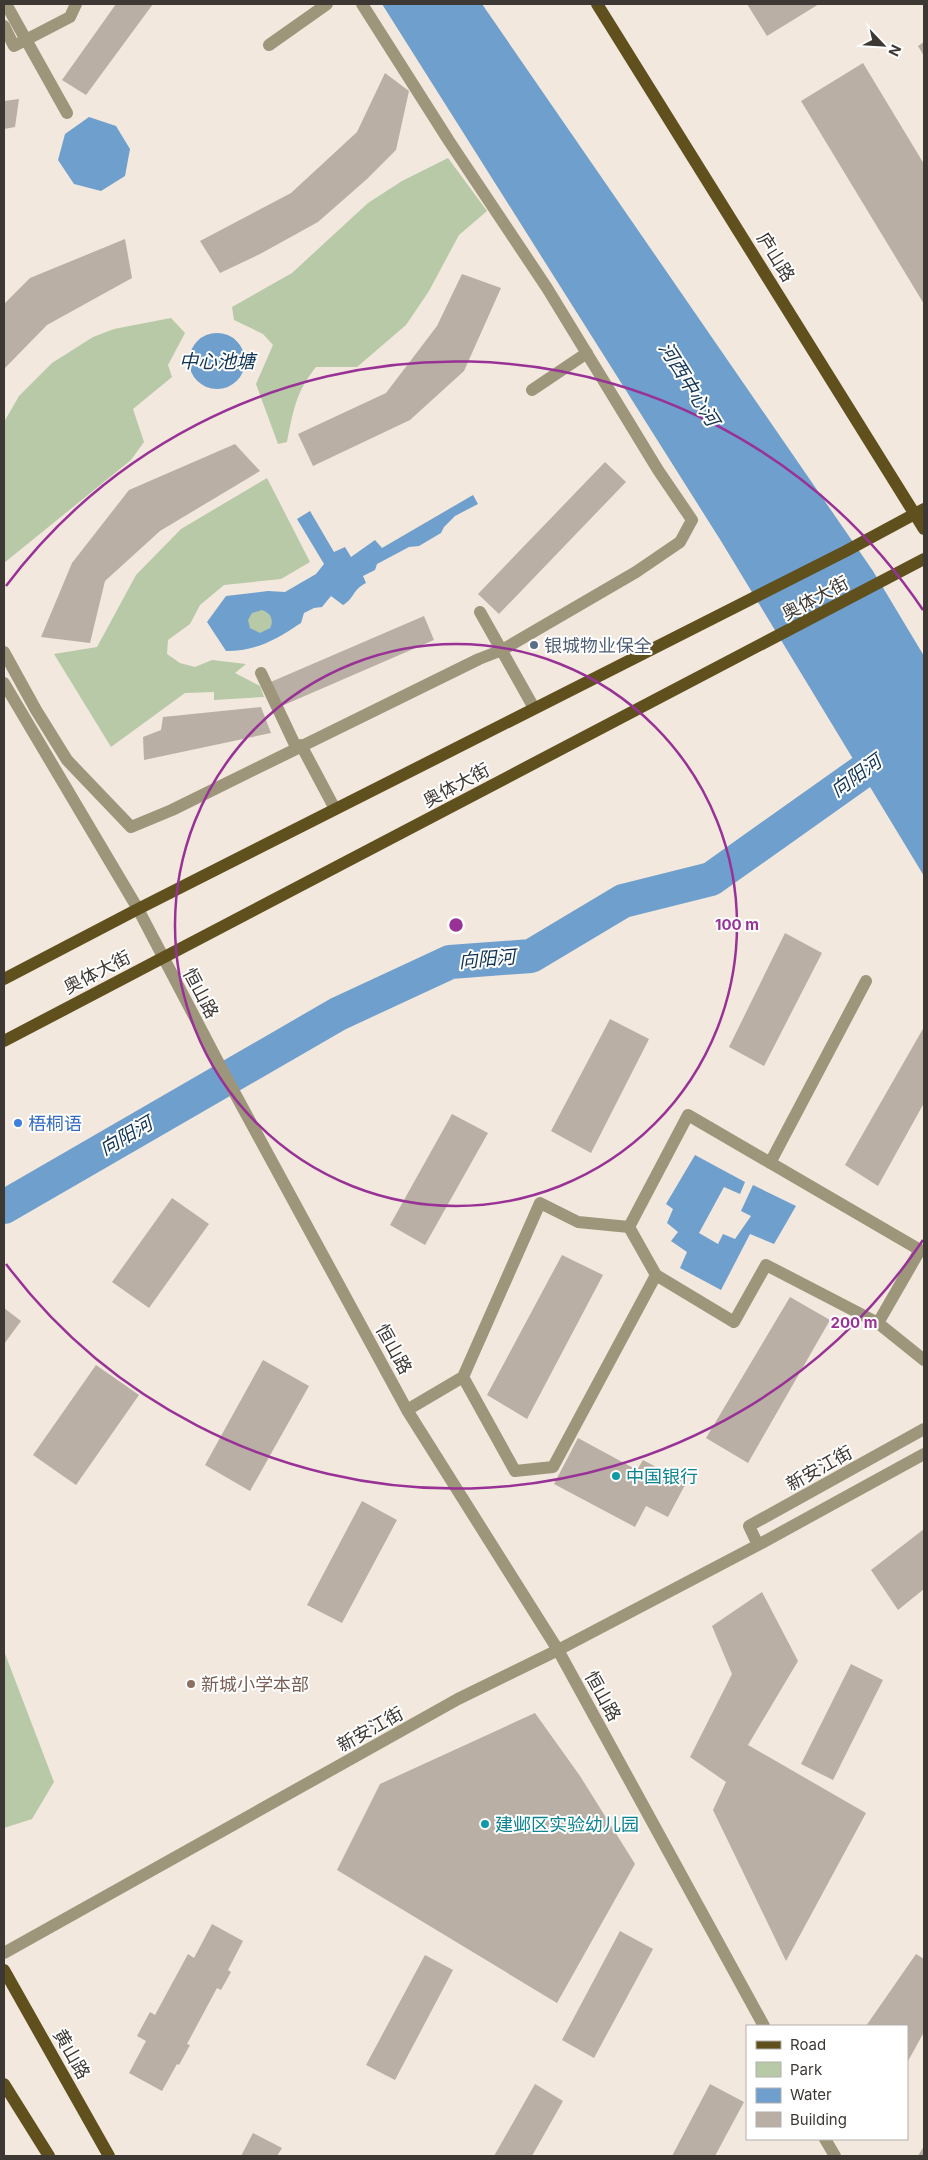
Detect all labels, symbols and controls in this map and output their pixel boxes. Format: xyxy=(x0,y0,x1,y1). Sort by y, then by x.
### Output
north arrow xyxy=(858,20,908,70)
text: N xyxy=(885,42,905,59)
street label: 庐山路 xyxy=(753,229,799,285)
water label: 河西中心河 xyxy=(654,338,726,434)
water label: 中心池塘 xyxy=(179,350,258,373)
street label: 奥体大街 xyxy=(778,572,852,624)
place label: 银城物业保全 xyxy=(544,635,652,656)
marker: 银城物业保全 xyxy=(528,639,540,651)
water label: 向阳河 xyxy=(826,748,889,802)
street label: 奥体大街 xyxy=(419,759,493,811)
text: 100 m xyxy=(715,915,759,934)
centre of rings xyxy=(447,916,465,934)
water label: 向阳河 xyxy=(458,945,520,973)
street label: 奥体大街 xyxy=(60,946,134,998)
street label: 恒山路 xyxy=(179,964,223,1022)
water label: 向阳河 xyxy=(96,1110,160,1160)
place label: 梧桐语 xyxy=(28,1113,82,1134)
marker: 梧桐语 xyxy=(12,1117,24,1129)
text: 200 m xyxy=(831,1313,877,1332)
street label: 恒山路 xyxy=(372,1320,416,1378)
street label: 新安江街 xyxy=(782,1441,856,1495)
place label: 中国银行 xyxy=(626,1466,698,1487)
marker: 中国银行 xyxy=(610,1470,622,1482)
street label: 恒山路 xyxy=(581,1667,625,1725)
place label: 新城小学本部 xyxy=(201,1674,309,1695)
marker: 新城小学本部 xyxy=(185,1678,197,1690)
street label: 新安江街 xyxy=(333,1702,407,1756)
place label: 建邺区实验幼儿园 xyxy=(495,1814,639,1835)
marker: 建邺区实验幼儿园 xyxy=(479,1818,491,1830)
street label: 黄山路 xyxy=(49,2025,95,2083)
legend xyxy=(746,2025,908,2140)
text: Road xyxy=(790,2035,826,2054)
text: Park xyxy=(790,2060,823,2079)
text: Water xyxy=(790,2085,832,2104)
text: Building xyxy=(790,2110,847,2129)

